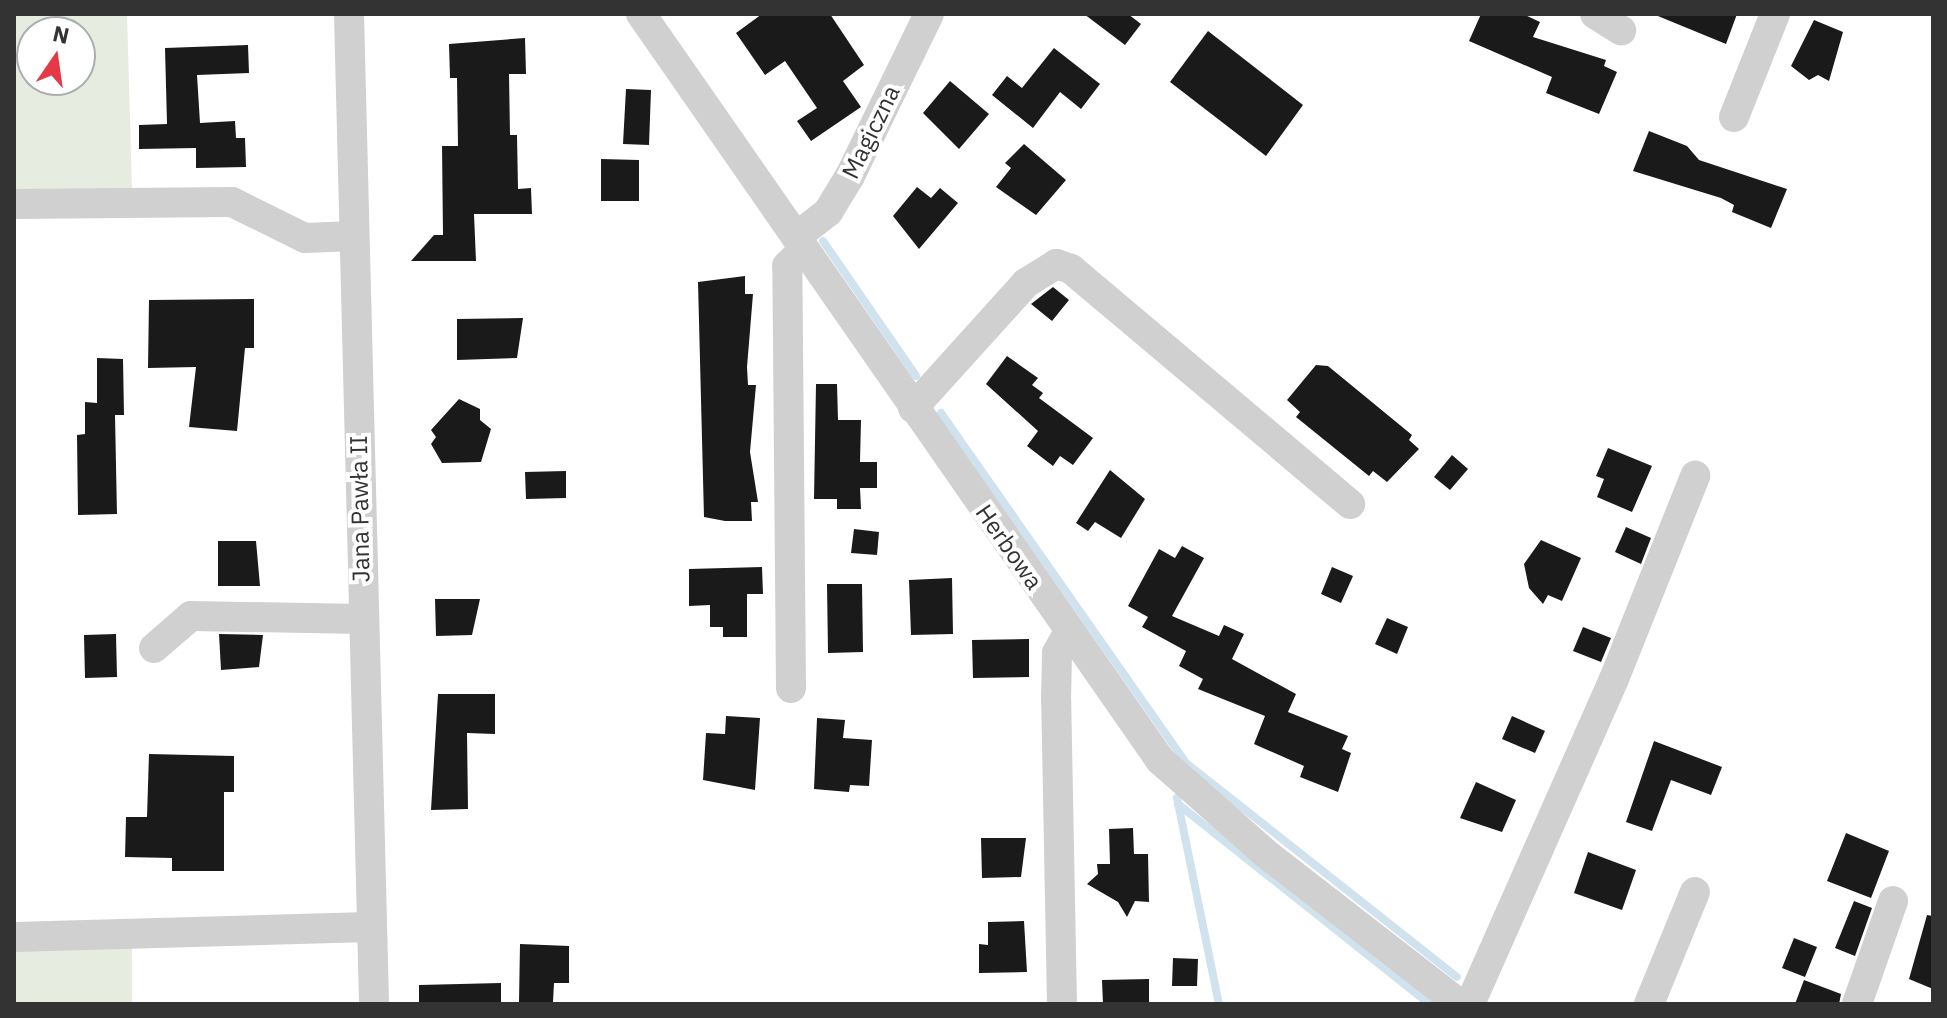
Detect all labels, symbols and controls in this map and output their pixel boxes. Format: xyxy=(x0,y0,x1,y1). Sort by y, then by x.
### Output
north arrow xyxy=(16,16,96,96)
text: N xyxy=(50,18,72,50)
street label: Magiczna xyxy=(836,80,906,184)
street label: Jana Pawła II xyxy=(344,435,376,583)
street label: Herbowa xyxy=(969,499,1049,595)

